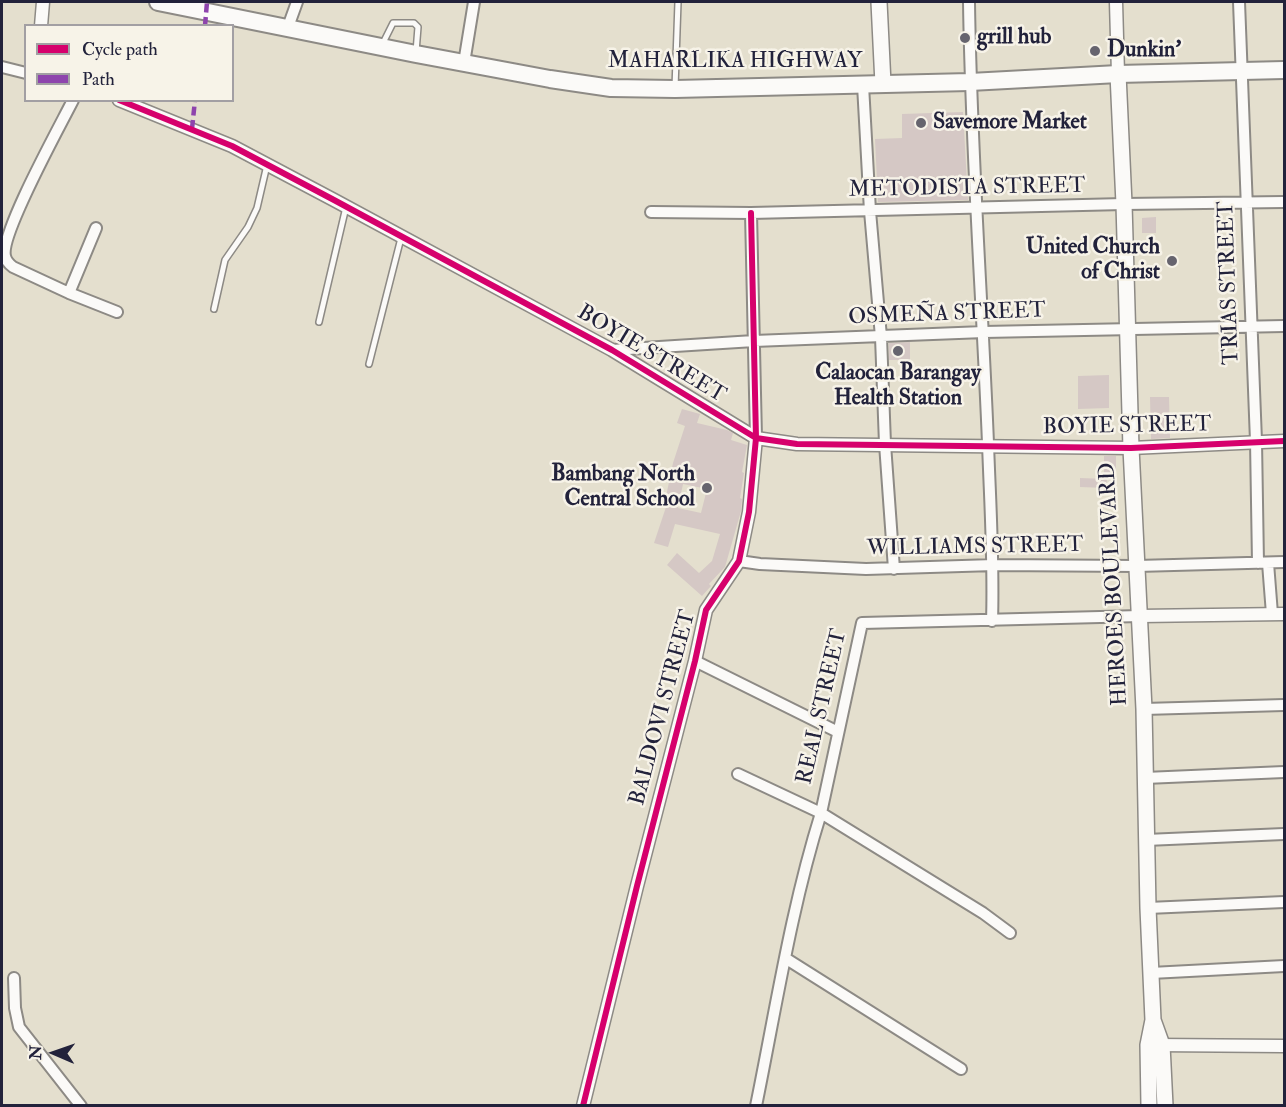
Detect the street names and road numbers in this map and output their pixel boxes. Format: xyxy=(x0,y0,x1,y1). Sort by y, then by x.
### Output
street label: MAHARLIKA HIGHWAY xyxy=(608,49,862,75)
street label: METODISTA STREET xyxy=(848,174,1086,204)
street label: TRIAS STREET xyxy=(1214,201,1246,365)
street label: OSMEÑA STREET xyxy=(848,298,1046,332)
street label: BOYIE STREET xyxy=(572,300,730,410)
street label: BOYIE STREET xyxy=(1042,412,1212,442)
street label: HEROES BOULEVARD xyxy=(1095,462,1135,706)
street label: WILLIAMS STREET xyxy=(867,533,1083,563)
street label: BALDOVI STREET xyxy=(625,608,703,808)
street label: REAL STREET xyxy=(792,627,854,787)

